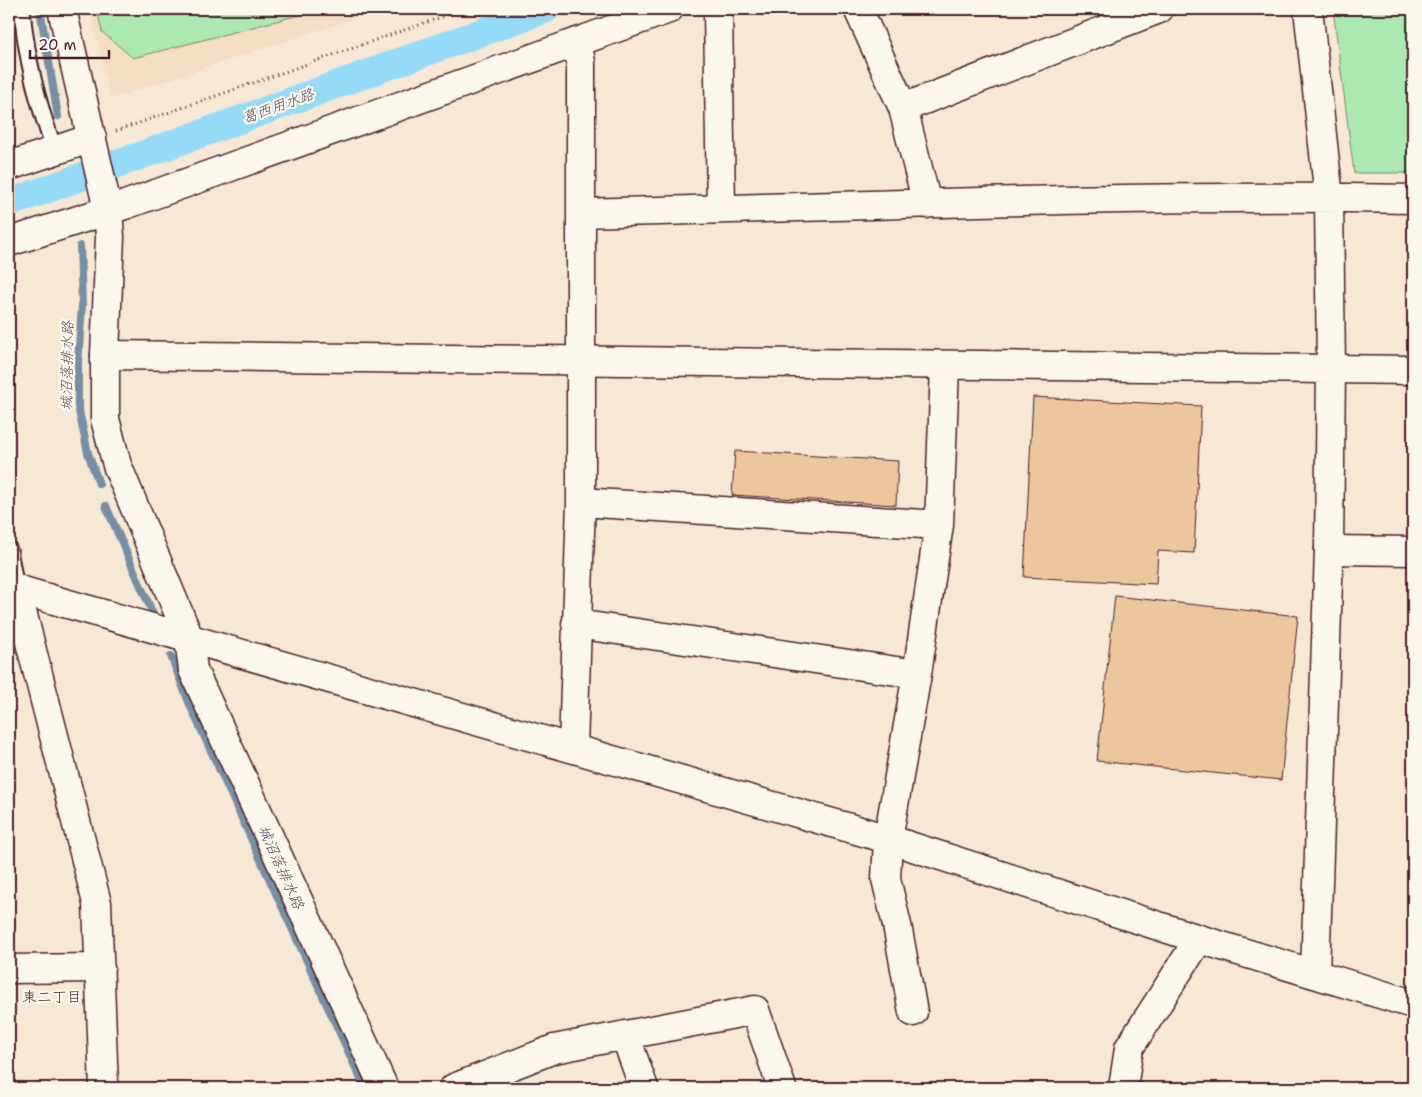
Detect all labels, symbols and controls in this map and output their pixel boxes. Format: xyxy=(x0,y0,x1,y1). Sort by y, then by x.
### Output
scale bar xyxy=(30,28,109,60)
text: 20 m xyxy=(38,35,77,55)
water label: 葛西用水路 xyxy=(239,83,318,128)
water label: 城沼落排水路 xyxy=(56,320,78,411)
water label: 城沼落排水路 xyxy=(254,822,309,913)
district label: 東二丁目 xyxy=(22,987,82,1007)

